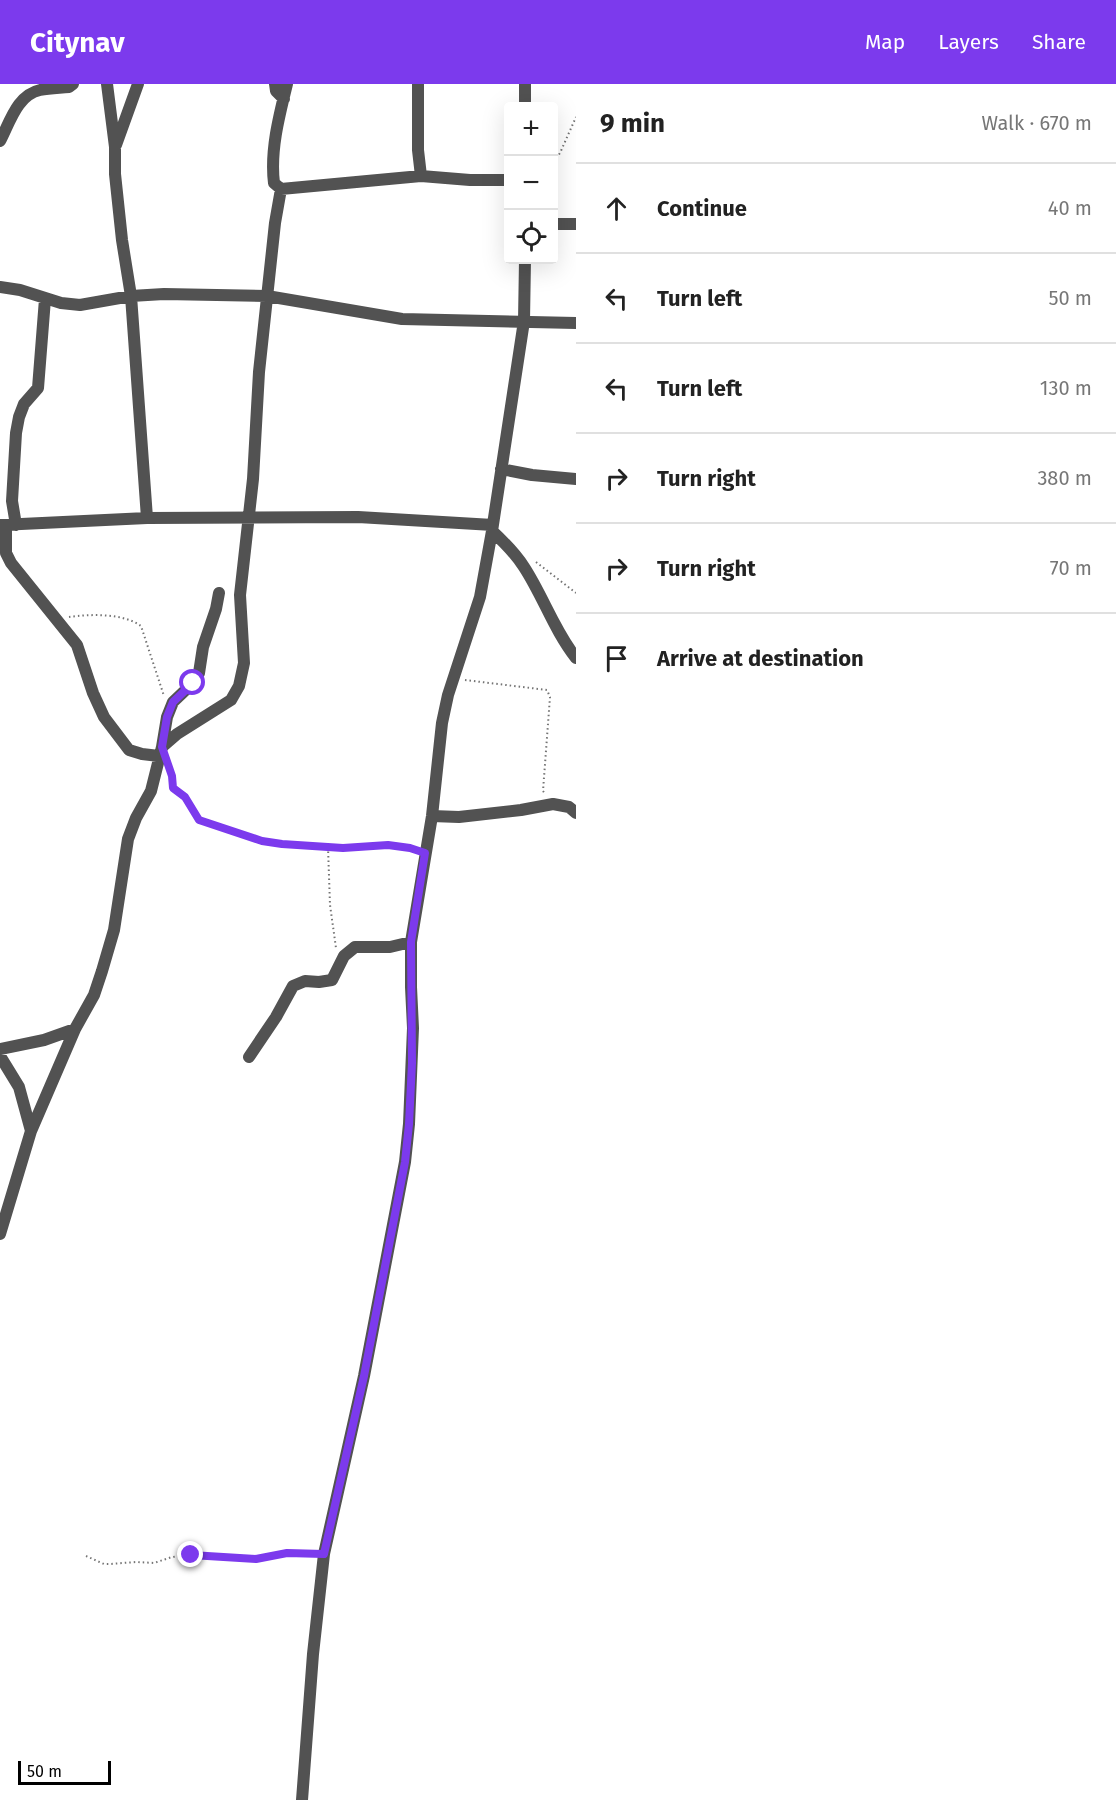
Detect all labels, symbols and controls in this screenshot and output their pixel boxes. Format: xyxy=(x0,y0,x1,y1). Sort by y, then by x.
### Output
text: Citynav xyxy=(30,26,125,59)
text: Map xyxy=(865,29,905,55)
text: Layers xyxy=(938,29,999,55)
text: Share xyxy=(1032,29,1086,55)
map controls xyxy=(504,102,558,264)
button: + xyxy=(504,102,558,156)
text: 9 min xyxy=(600,108,665,139)
text: Walk · 670 m xyxy=(982,111,1092,135)
button: − xyxy=(504,156,558,210)
icon: ahead xyxy=(600,192,633,225)
text: Continue xyxy=(657,195,747,222)
text: 40 m xyxy=(1048,196,1092,220)
button: locate xyxy=(504,210,558,264)
icon: left xyxy=(600,282,633,315)
text: Turn left xyxy=(657,285,742,312)
text: 50 m xyxy=(1048,286,1092,310)
icon: left xyxy=(600,372,633,405)
text: Turn left xyxy=(657,375,742,402)
text: 130 m xyxy=(1040,376,1092,400)
icon: right xyxy=(600,462,633,495)
text: Turn right xyxy=(657,465,756,492)
text: 380 m xyxy=(1037,466,1092,490)
icon: right xyxy=(600,552,633,585)
text: Turn right xyxy=(657,555,756,582)
text: 70 m xyxy=(1050,556,1092,580)
icon: arrive xyxy=(600,642,633,675)
text: Arrive at destination xyxy=(657,645,864,672)
route start xyxy=(179,669,205,695)
route end xyxy=(177,1541,203,1567)
scale bar xyxy=(18,1758,111,1786)
text: 50 m xyxy=(27,1762,62,1781)

